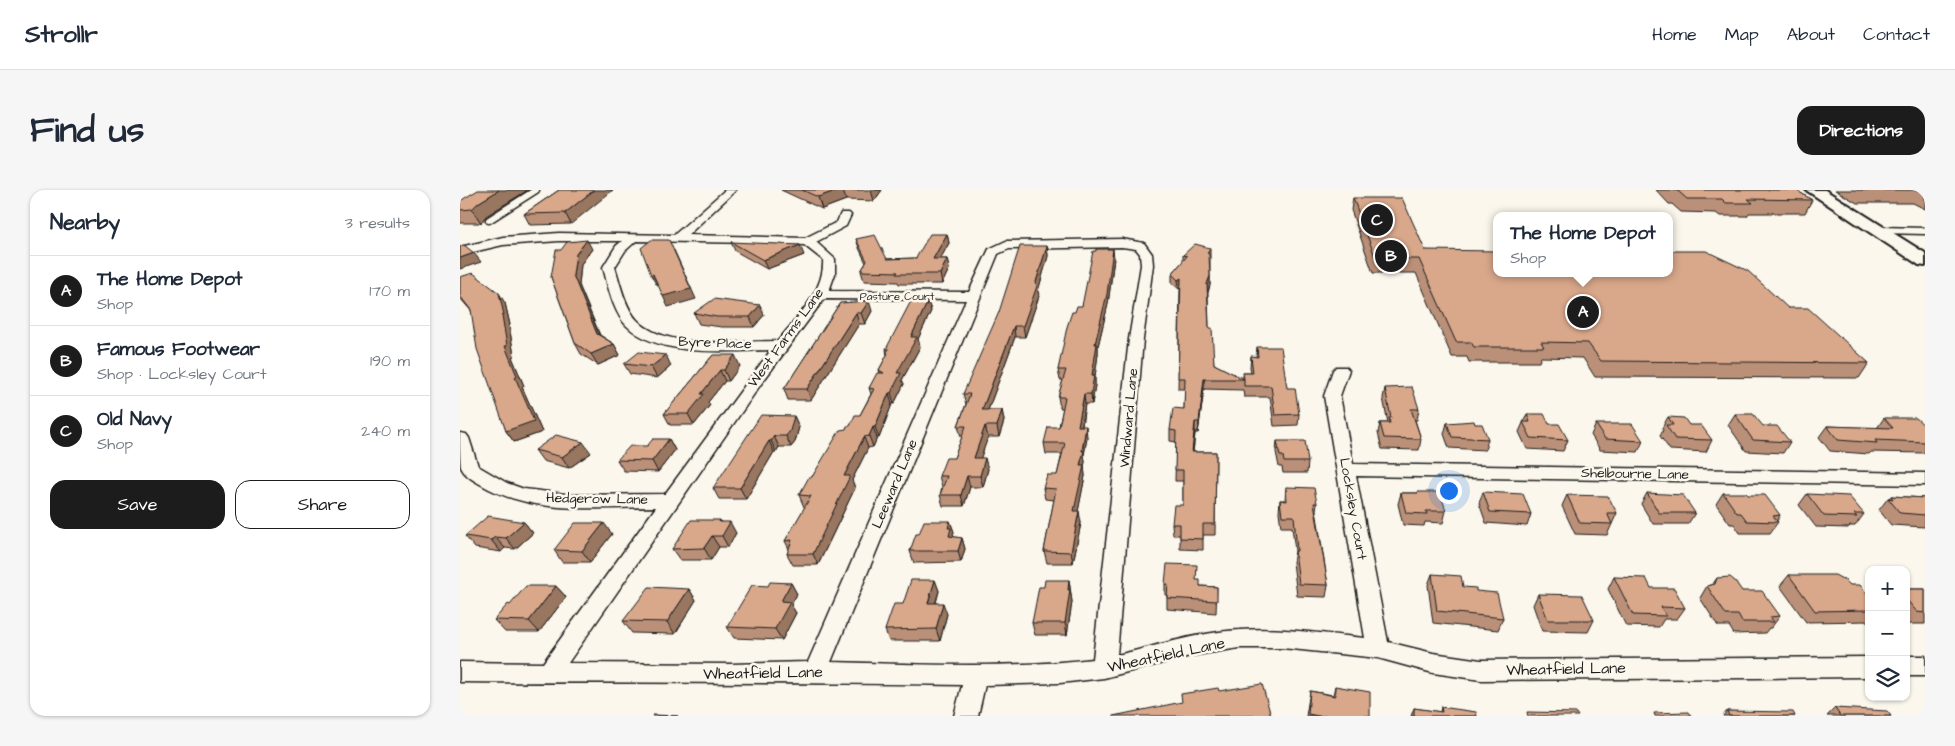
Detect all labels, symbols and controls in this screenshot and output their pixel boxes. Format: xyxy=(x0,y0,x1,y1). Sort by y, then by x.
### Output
text: Strollr xyxy=(25,18,98,52)
text: Home xyxy=(1652,22,1697,47)
text: Map xyxy=(1725,22,1759,47)
text: About xyxy=(1787,22,1835,47)
text: Contact xyxy=(1863,22,1930,47)
text: Find us xyxy=(30,106,144,155)
button: Directions xyxy=(1797,106,1925,155)
pin: C xyxy=(1361,201,1393,239)
text: Nearby xyxy=(50,208,120,237)
text: 3 results xyxy=(345,212,410,234)
popup xyxy=(1493,212,1673,277)
text: The Home Depot xyxy=(1510,220,1656,247)
pin: B xyxy=(1375,237,1407,275)
text: Shop xyxy=(1510,247,1546,269)
text: The Home Depot xyxy=(97,266,243,293)
text: A xyxy=(61,280,71,302)
text: 170 m xyxy=(369,280,410,302)
street label: West Farms Lane xyxy=(743,284,829,392)
street label: Pasture Court xyxy=(860,289,935,304)
text: Shop xyxy=(97,293,133,315)
pin: A xyxy=(1567,293,1599,331)
street label: Byre Place xyxy=(678,332,752,354)
text: Famous Footwear xyxy=(97,336,260,363)
text: B xyxy=(60,350,72,372)
text: 190 m xyxy=(370,350,410,372)
text: Shop · Locksley Court xyxy=(97,363,266,385)
street label: Windward Lane xyxy=(1115,367,1143,469)
text: Old Navy xyxy=(97,406,172,433)
text: C xyxy=(60,420,72,442)
text: 240 m xyxy=(361,420,410,442)
text: Shop xyxy=(97,433,133,455)
street label: Leeward Lane xyxy=(867,436,923,532)
street label: Locksley Court xyxy=(1334,456,1372,562)
street label: Shelbourne Lane xyxy=(1581,463,1690,485)
your location xyxy=(1436,478,1462,504)
button: Save xyxy=(50,480,225,529)
button: Share xyxy=(235,480,410,529)
street label: Hedgerow Lane xyxy=(546,488,649,510)
map controls xyxy=(1865,566,1910,701)
button: + xyxy=(1865,566,1910,611)
button: − xyxy=(1865,611,1910,656)
street label: Wheatfield Lane xyxy=(1105,632,1227,678)
button: layers xyxy=(1865,656,1910,701)
street label: Wheatfield Lane xyxy=(1506,657,1626,681)
street label: Wheatfield Lane xyxy=(703,661,823,685)

